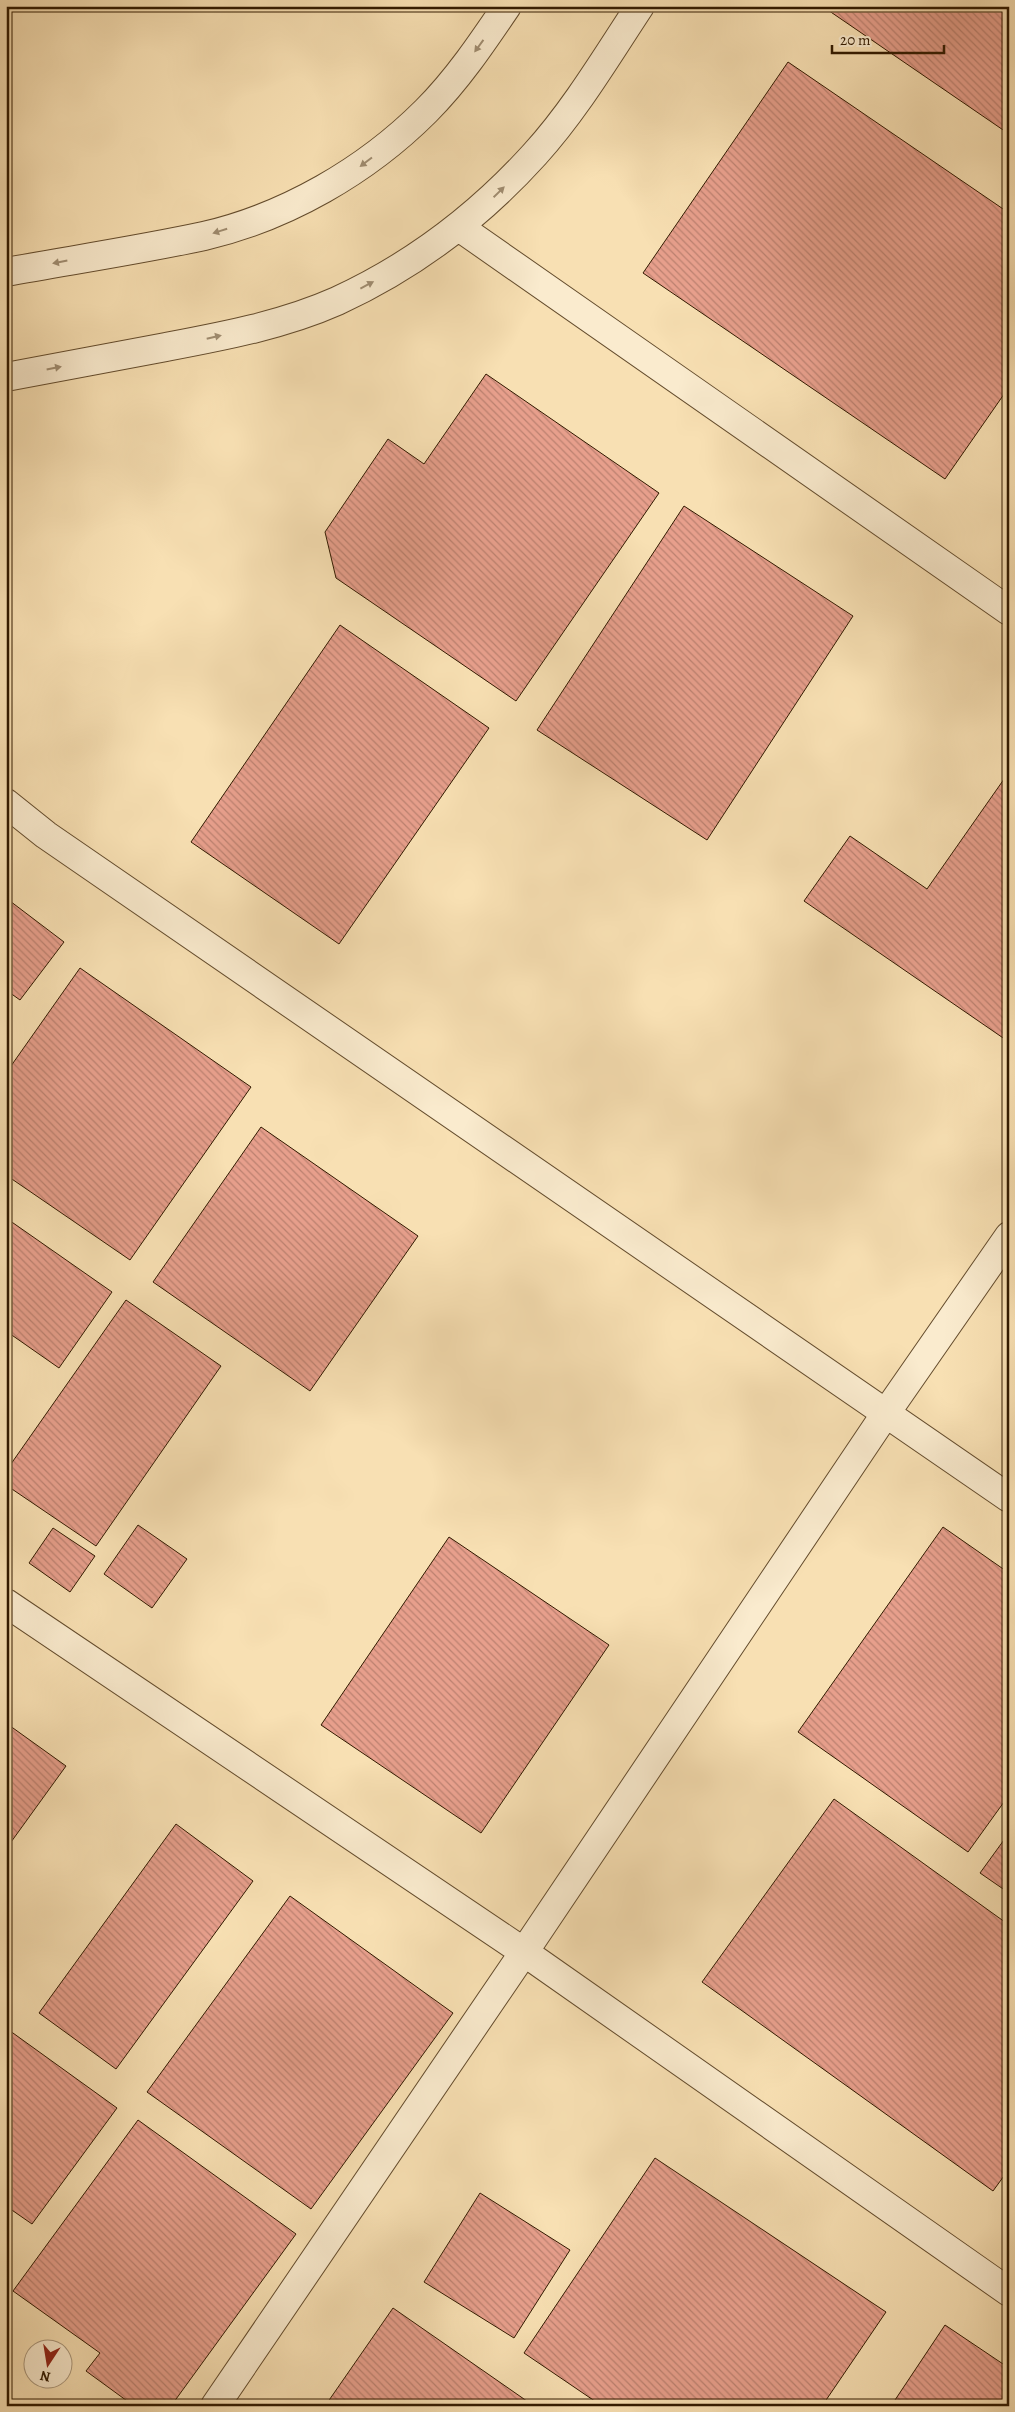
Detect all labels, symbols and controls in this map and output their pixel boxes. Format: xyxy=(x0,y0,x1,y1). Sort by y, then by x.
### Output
scale bar xyxy=(832,22,945,54)
text: 20 m xyxy=(840,30,871,50)
one-way arrow xyxy=(474,40,484,53)
one-way arrow xyxy=(360,156,373,167)
one-way arrow xyxy=(493,186,505,198)
one-way arrow xyxy=(212,227,227,235)
one-way arrow xyxy=(52,259,68,267)
one-way arrow xyxy=(359,281,374,289)
one-way arrow xyxy=(206,333,222,341)
one-way arrow xyxy=(47,364,63,372)
north arrow xyxy=(22,2340,72,2390)
text: N xyxy=(38,2366,52,2387)

